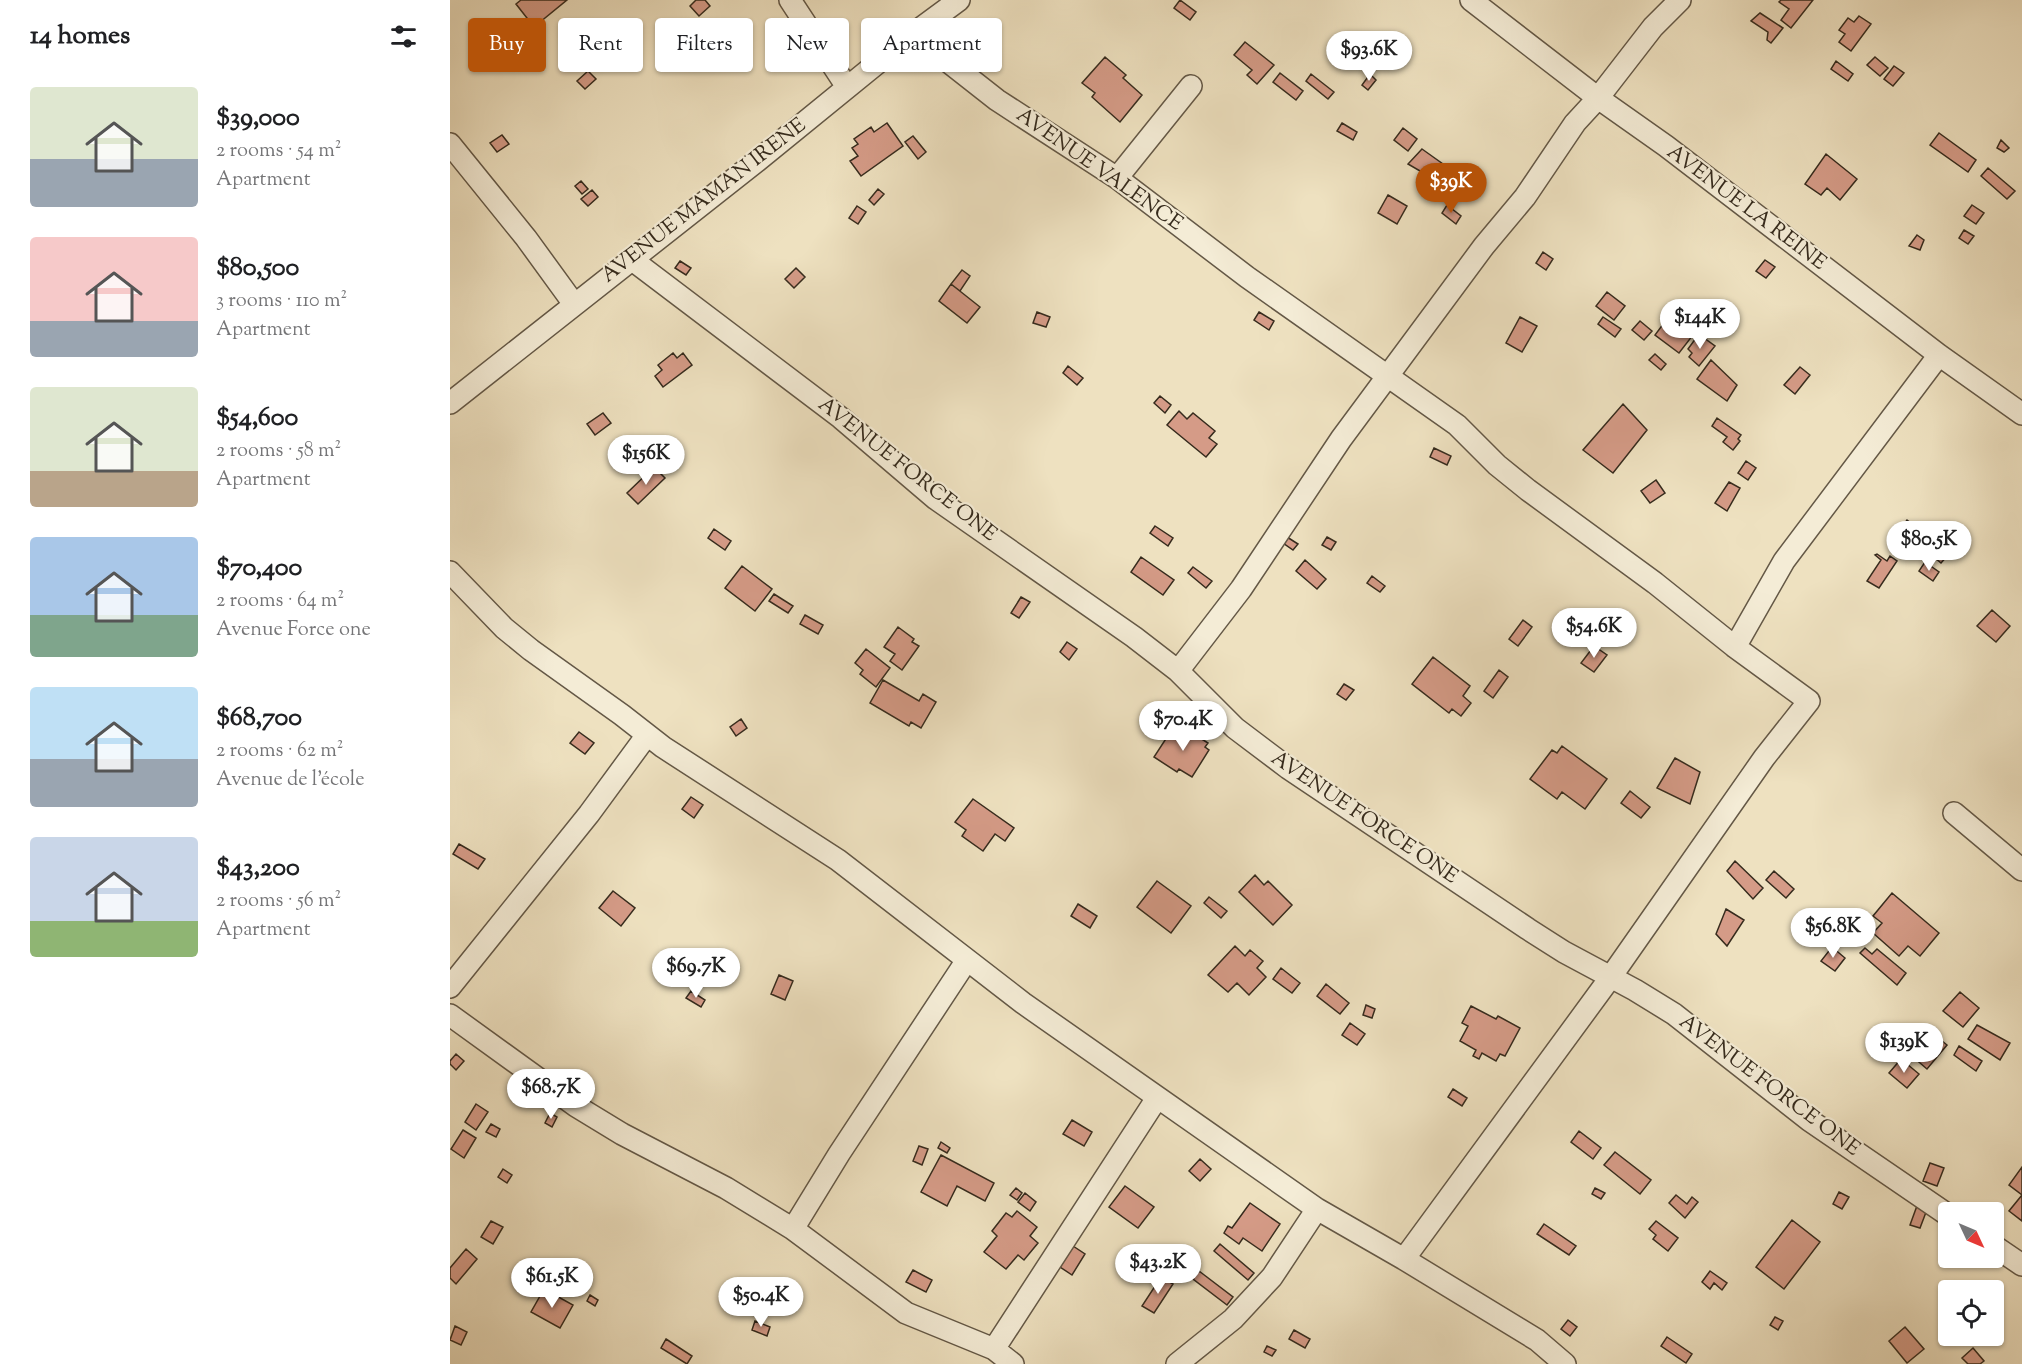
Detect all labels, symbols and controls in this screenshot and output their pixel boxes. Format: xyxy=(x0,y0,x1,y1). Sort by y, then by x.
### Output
text: 14 homes xyxy=(30,18,130,55)
chip: Buy xyxy=(468,18,546,72)
chip: Rent xyxy=(558,18,643,72)
chip: Filters xyxy=(655,18,753,72)
chip: New xyxy=(765,18,849,72)
chip: Apartment xyxy=(861,18,1002,72)
icon: filters xyxy=(387,20,420,53)
pin: $93.6K xyxy=(1320,31,1418,82)
text: $93.6K xyxy=(1340,36,1398,65)
text: $39,000 xyxy=(216,100,300,137)
street label: AVENUE VALENCE xyxy=(1009,101,1189,239)
icon: home xyxy=(78,111,150,183)
street label: AVENUE MAMAN IRENE xyxy=(595,111,813,291)
text: 2 rooms · 54 m² xyxy=(216,137,341,166)
street label: AVENUE LA REINE xyxy=(1660,138,1832,278)
pin: $39K xyxy=(1415,163,1487,214)
text: Apartment xyxy=(216,166,311,195)
text: $39K xyxy=(1430,168,1472,197)
text: $80,500 xyxy=(216,250,299,287)
icon: home xyxy=(78,261,150,333)
text: 3 rooms · 110 m² xyxy=(216,287,347,316)
pin: $144K xyxy=(1658,299,1742,350)
text: $144K xyxy=(1674,304,1726,333)
text: Apartment xyxy=(216,316,311,345)
street label: AVENUE FORCE ONE xyxy=(811,390,1003,550)
text: $54,600 xyxy=(216,400,298,437)
icon: home xyxy=(78,411,150,483)
pin: $156K xyxy=(604,435,688,486)
text: 2 rooms · 58 m² xyxy=(216,437,341,466)
text: $156K xyxy=(622,440,670,469)
text: Apartment xyxy=(216,466,311,495)
pin: $80.5K xyxy=(1880,521,1978,572)
text: $80.5K xyxy=(1900,526,1958,555)
text: $70,400 xyxy=(216,550,302,587)
icon: home xyxy=(78,561,150,633)
text: 2 rooms · 64 m² xyxy=(216,587,344,616)
pin: $54.6K xyxy=(1545,608,1643,659)
text: $54.6K xyxy=(1566,613,1622,642)
text: Avenue Force one xyxy=(216,616,371,645)
text: $68,700 xyxy=(216,700,302,737)
pin: $70.4K xyxy=(1134,701,1232,752)
text: $70.4K xyxy=(1153,706,1213,735)
icon: home xyxy=(78,711,150,783)
text: 2 rooms · 62 m² xyxy=(216,737,344,766)
street label: AVENUE FORCE ONE xyxy=(1264,744,1464,892)
text: Avenue de l'école xyxy=(216,766,365,795)
text: $43,200 xyxy=(216,850,300,887)
icon: home xyxy=(78,861,150,933)
text: 2 rooms · 56 m² xyxy=(216,887,341,916)
pin: $56.8K xyxy=(1784,908,1882,959)
text: $56.8K xyxy=(1805,913,1861,942)
text: Apartment xyxy=(216,916,311,945)
pin: $69.7K xyxy=(647,948,745,999)
text: $69.7K xyxy=(666,953,726,982)
street label: AVENUE FORCE ONE xyxy=(1672,1008,1866,1164)
pin: $139K xyxy=(1862,1023,1946,1074)
text: $139K xyxy=(1879,1028,1929,1057)
pin: $68.7K xyxy=(502,1069,600,1120)
text: $68.7K xyxy=(521,1074,581,1103)
north arrow xyxy=(1938,1202,2004,1268)
map controls xyxy=(1938,1202,2004,1346)
pin: $43.2K xyxy=(1109,1244,1207,1295)
text: $43.2K xyxy=(1129,1249,1187,1278)
pin: $61.5K xyxy=(503,1258,601,1309)
text: $61.5K xyxy=(525,1263,579,1292)
pin: $50.4K xyxy=(712,1277,810,1328)
button: locate xyxy=(1938,1280,2004,1346)
text: $50.4K xyxy=(732,1282,790,1311)

